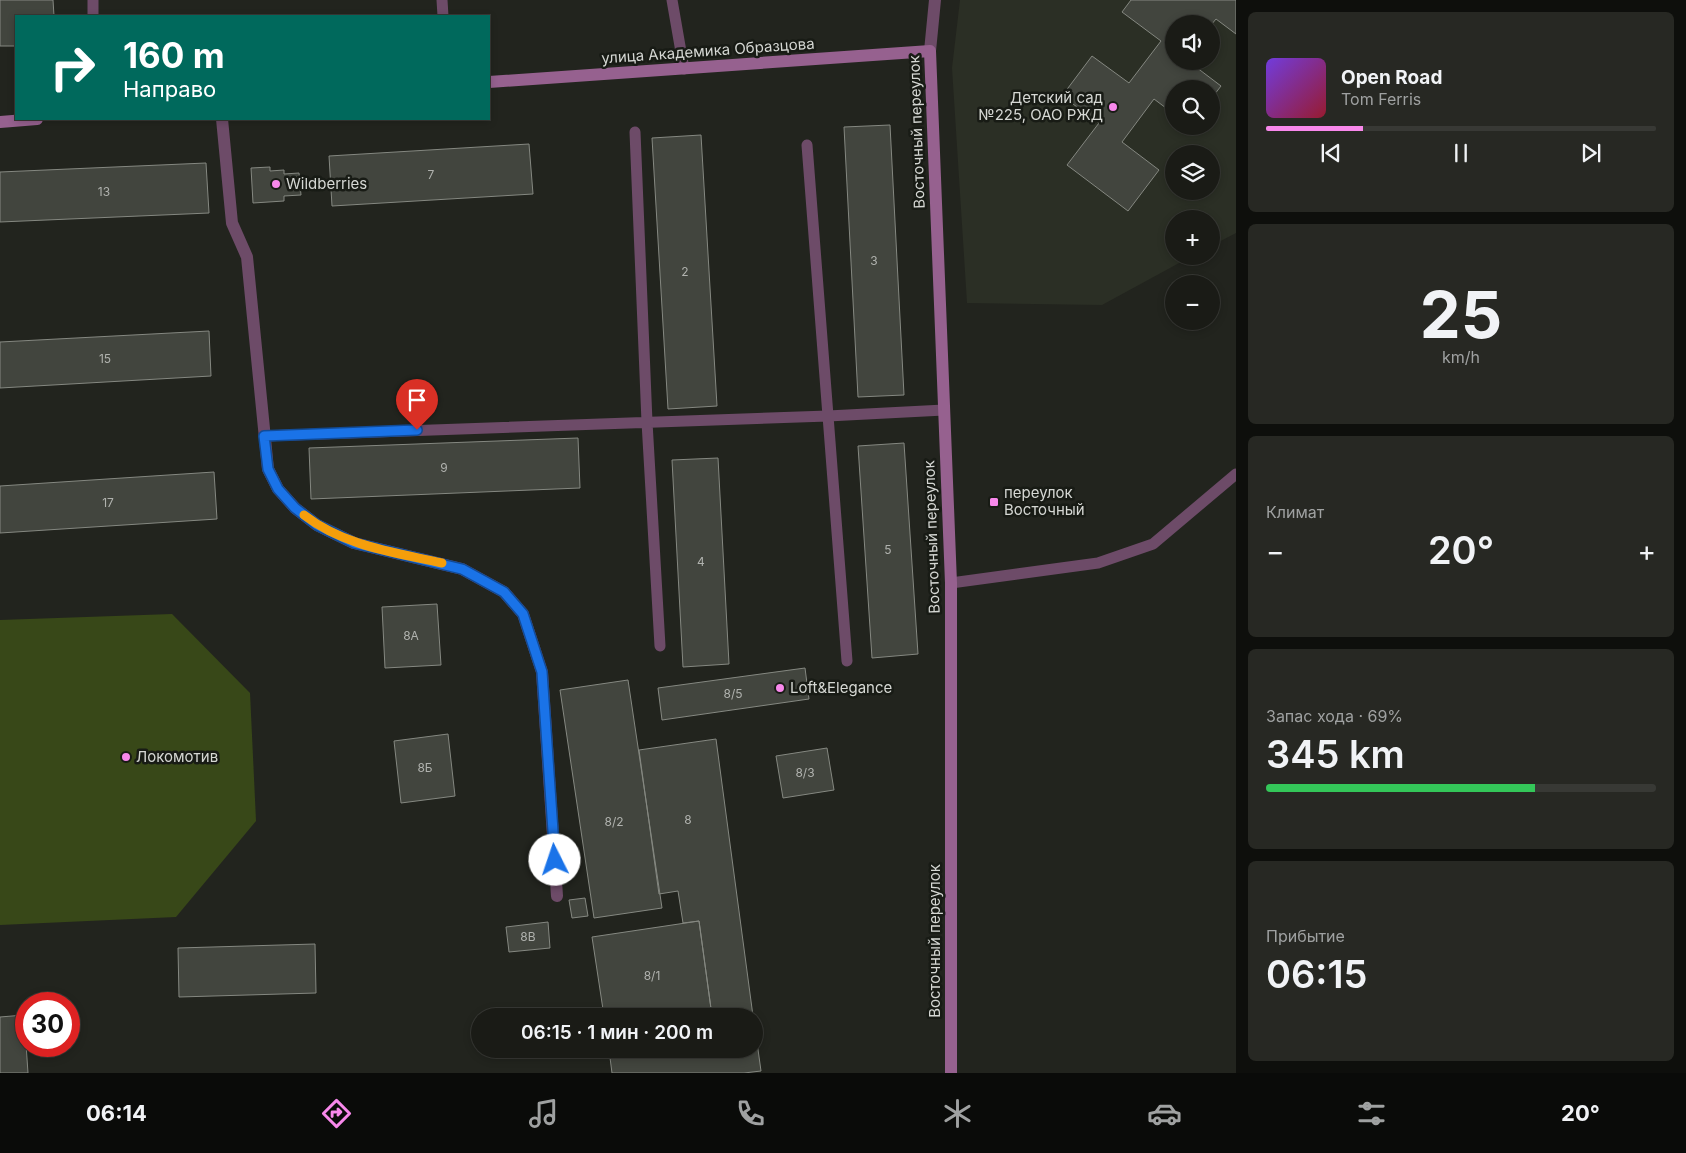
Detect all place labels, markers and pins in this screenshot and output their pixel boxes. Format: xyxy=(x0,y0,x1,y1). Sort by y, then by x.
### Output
place label: Детский сад №225, ОАО РЖД xyxy=(978,88,1103,124)
marker: Детский сад №225, ОАО РЖД xyxy=(1107,101,1119,113)
place label: Wildberries xyxy=(286,174,367,193)
marker: Wildberries xyxy=(270,178,282,190)
pin xyxy=(396,379,438,430)
place label: переулок Восточный xyxy=(1004,483,1085,519)
marker: переулок Восточный xyxy=(988,496,1000,508)
place label: Loft&Elegance xyxy=(790,678,892,697)
marker: Loft&Elegance xyxy=(774,682,786,694)
place label: Локомотив xyxy=(136,747,218,766)
marker: Локомотив xyxy=(120,751,132,763)

